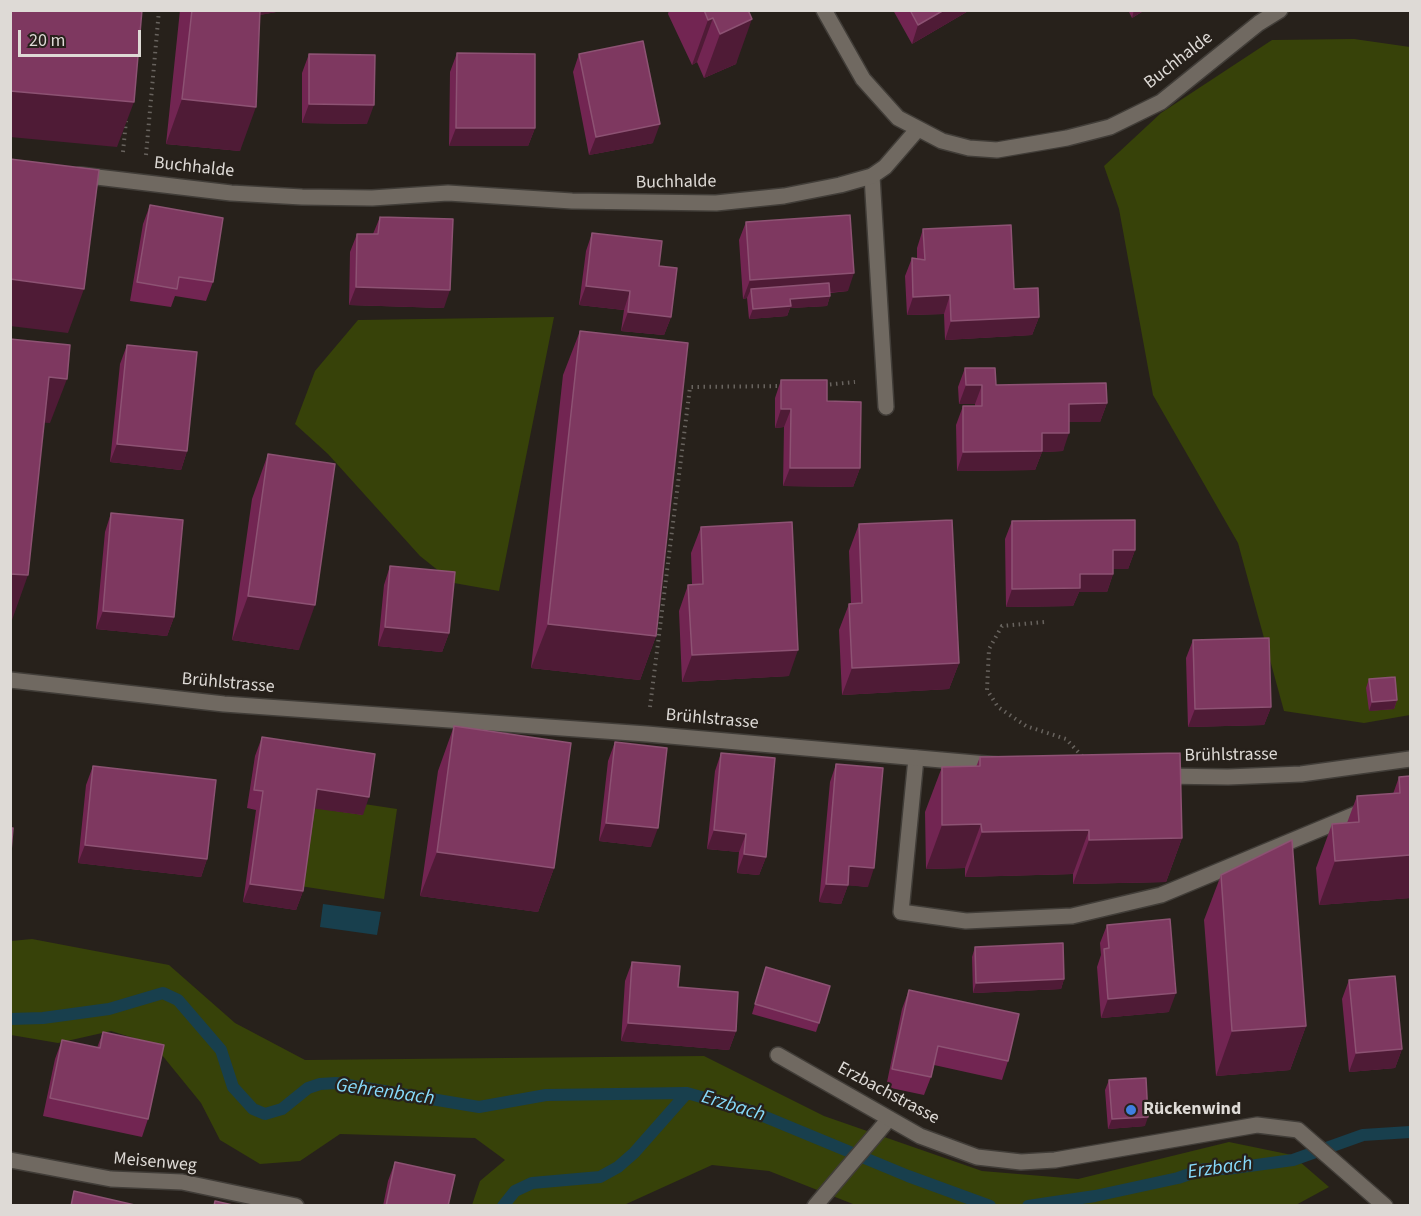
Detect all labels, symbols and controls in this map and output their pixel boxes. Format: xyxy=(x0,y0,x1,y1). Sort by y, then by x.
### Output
scale bar xyxy=(21,18,144,56)
text: 20 m xyxy=(29,28,65,53)
street label: Buchhalde xyxy=(1141,28,1217,94)
street label: Buchhalde xyxy=(153,153,235,183)
street label: Buchhalde xyxy=(635,171,717,195)
street label: Brühlstrasse xyxy=(181,669,275,699)
street label: Brühlstrasse xyxy=(665,705,759,735)
street label: Brühlstrasse xyxy=(1184,744,1278,768)
street label: Erzbachstrasse xyxy=(833,1058,943,1130)
water label: Gehrenbach xyxy=(334,1074,436,1112)
water label: Erzbach xyxy=(698,1086,768,1128)
place label: Rückenwind xyxy=(1143,1099,1241,1121)
marker: Rückenwind xyxy=(1124,1103,1138,1117)
street label: Meisenweg xyxy=(112,1149,198,1177)
water label: Erzbach xyxy=(1186,1153,1254,1185)

